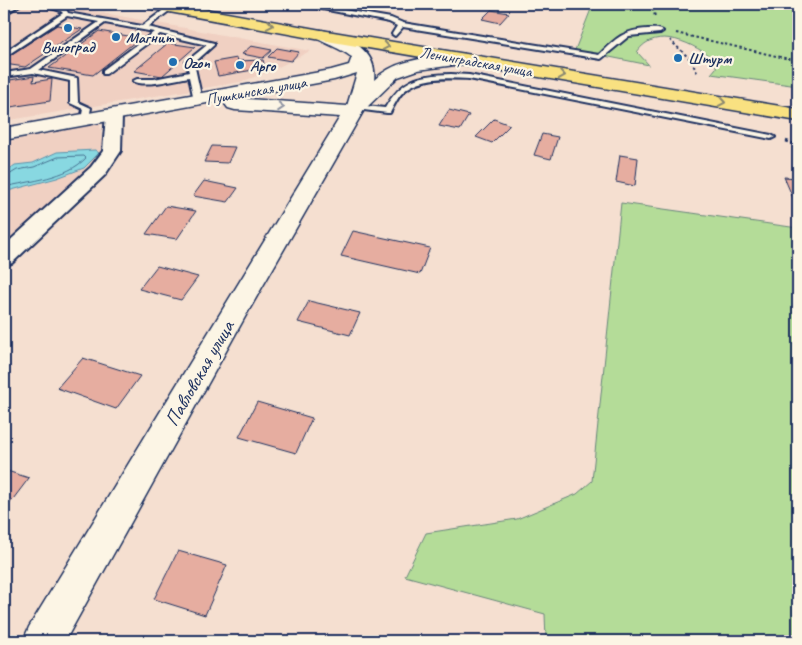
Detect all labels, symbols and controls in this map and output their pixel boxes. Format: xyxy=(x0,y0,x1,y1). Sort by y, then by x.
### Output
one-way arrow xyxy=(266,20,275,30)
marker: Виноград xyxy=(62,22,74,34)
place label: Магнит xyxy=(126,28,175,48)
marker: Магнит xyxy=(110,31,122,43)
place label: Виноград xyxy=(42,37,96,57)
one-way arrow xyxy=(382,40,391,50)
street label: Ленинградская улица xyxy=(418,42,535,82)
place label: Штурм xyxy=(688,49,732,69)
marker: Штурм xyxy=(672,52,684,64)
place label: Ozon xyxy=(183,53,210,73)
marker: Ozon xyxy=(167,56,179,68)
place label: Арго xyxy=(250,56,276,76)
marker: Арго xyxy=(234,59,246,71)
one-way arrow xyxy=(558,70,566,80)
street label: Пушкинская улица xyxy=(204,72,309,110)
one-way arrow xyxy=(718,96,727,106)
one-way arrow xyxy=(277,101,285,112)
street label: Павловская улица xyxy=(159,315,240,431)

